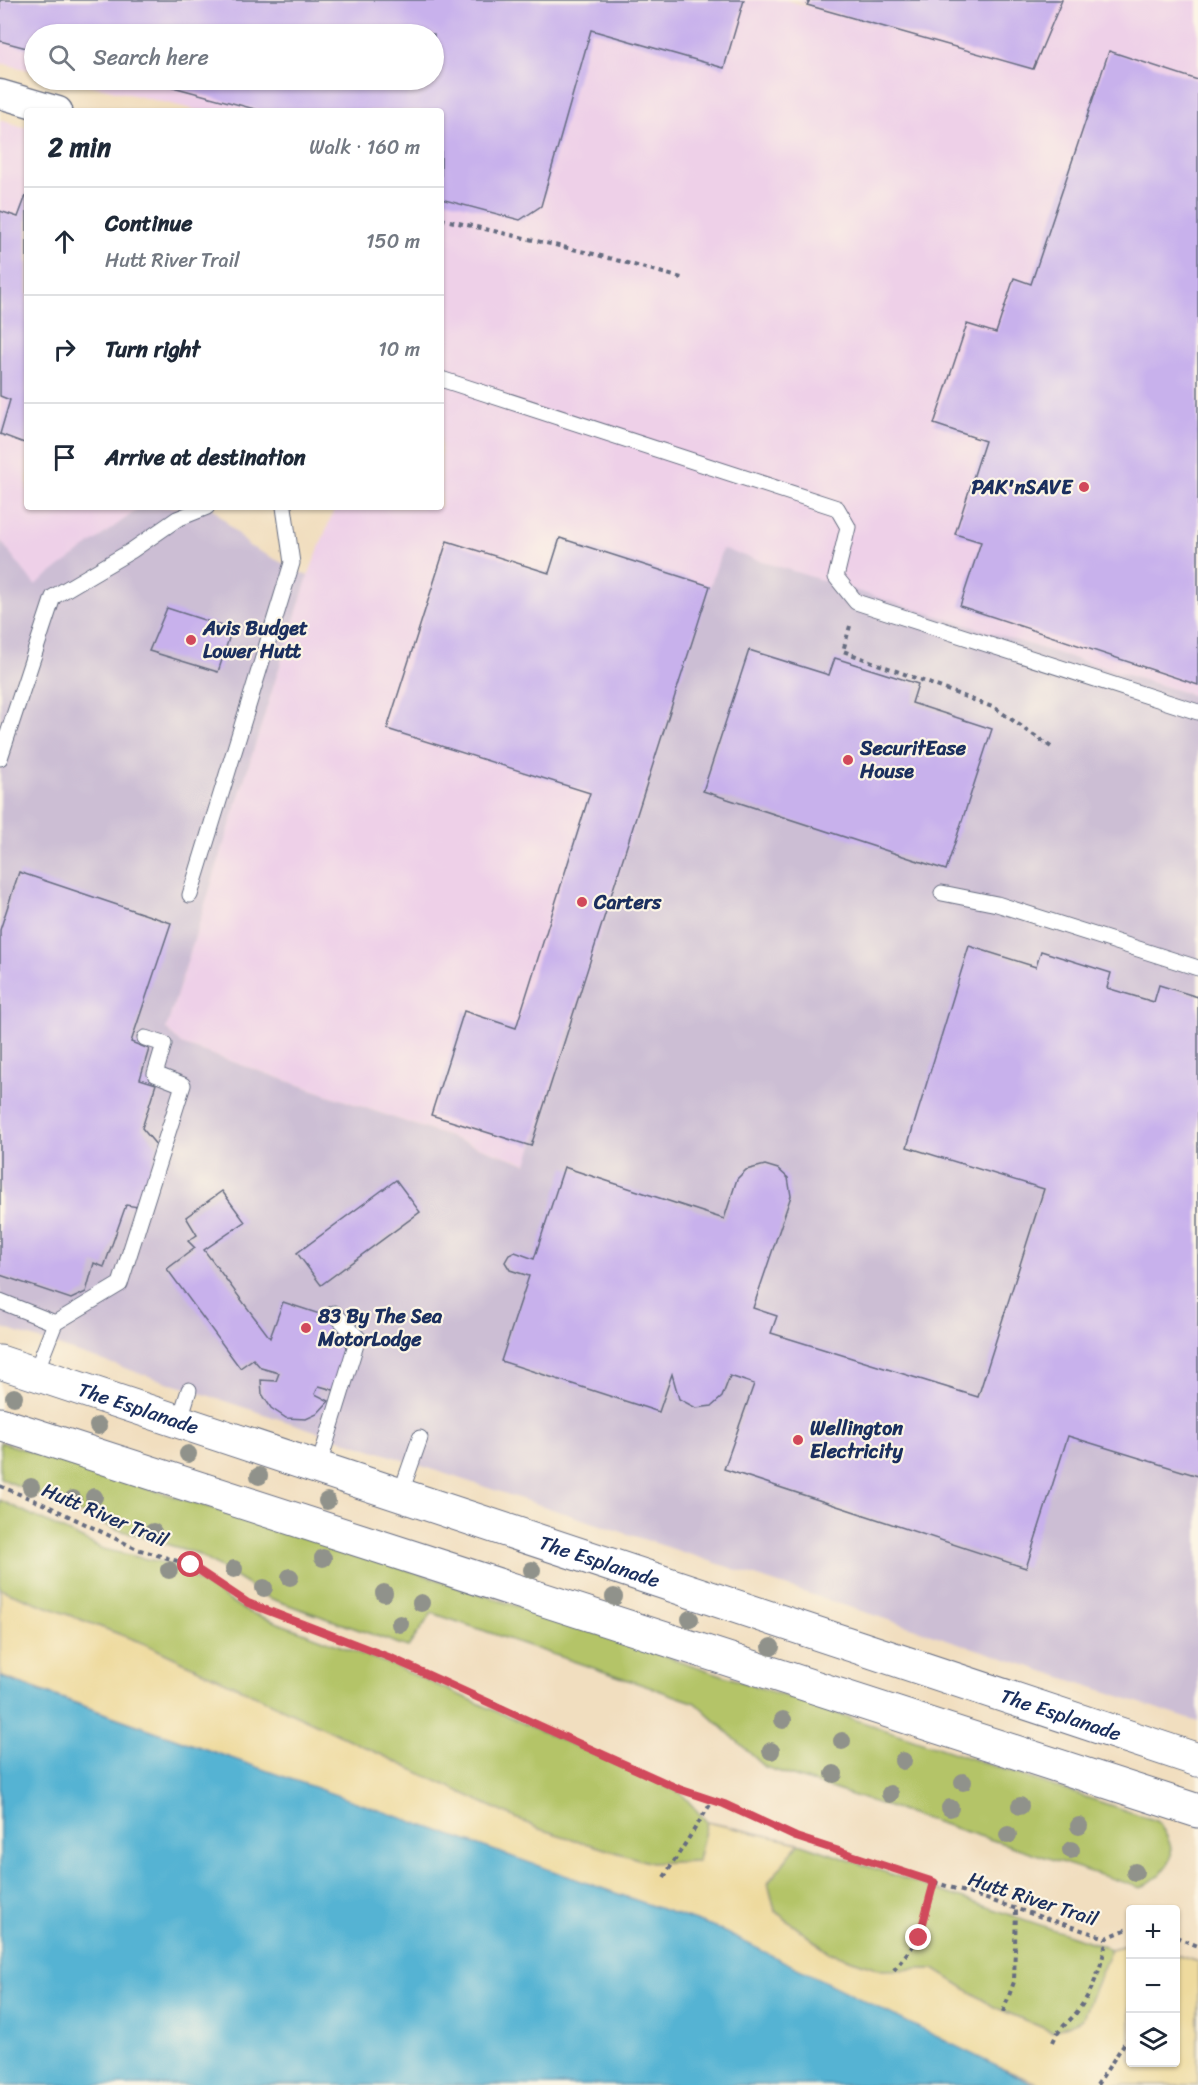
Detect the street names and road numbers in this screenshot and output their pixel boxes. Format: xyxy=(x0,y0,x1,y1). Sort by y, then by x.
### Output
street label: The Esplanade xyxy=(74,1372,204,1444)
street label: Hutt River Trail xyxy=(36,1473,175,1558)
street label: The Esplanade xyxy=(535,1525,665,1598)
street label: The Esplanade xyxy=(996,1678,1126,1751)
street label: Hutt River Trail xyxy=(963,1862,1104,1937)

